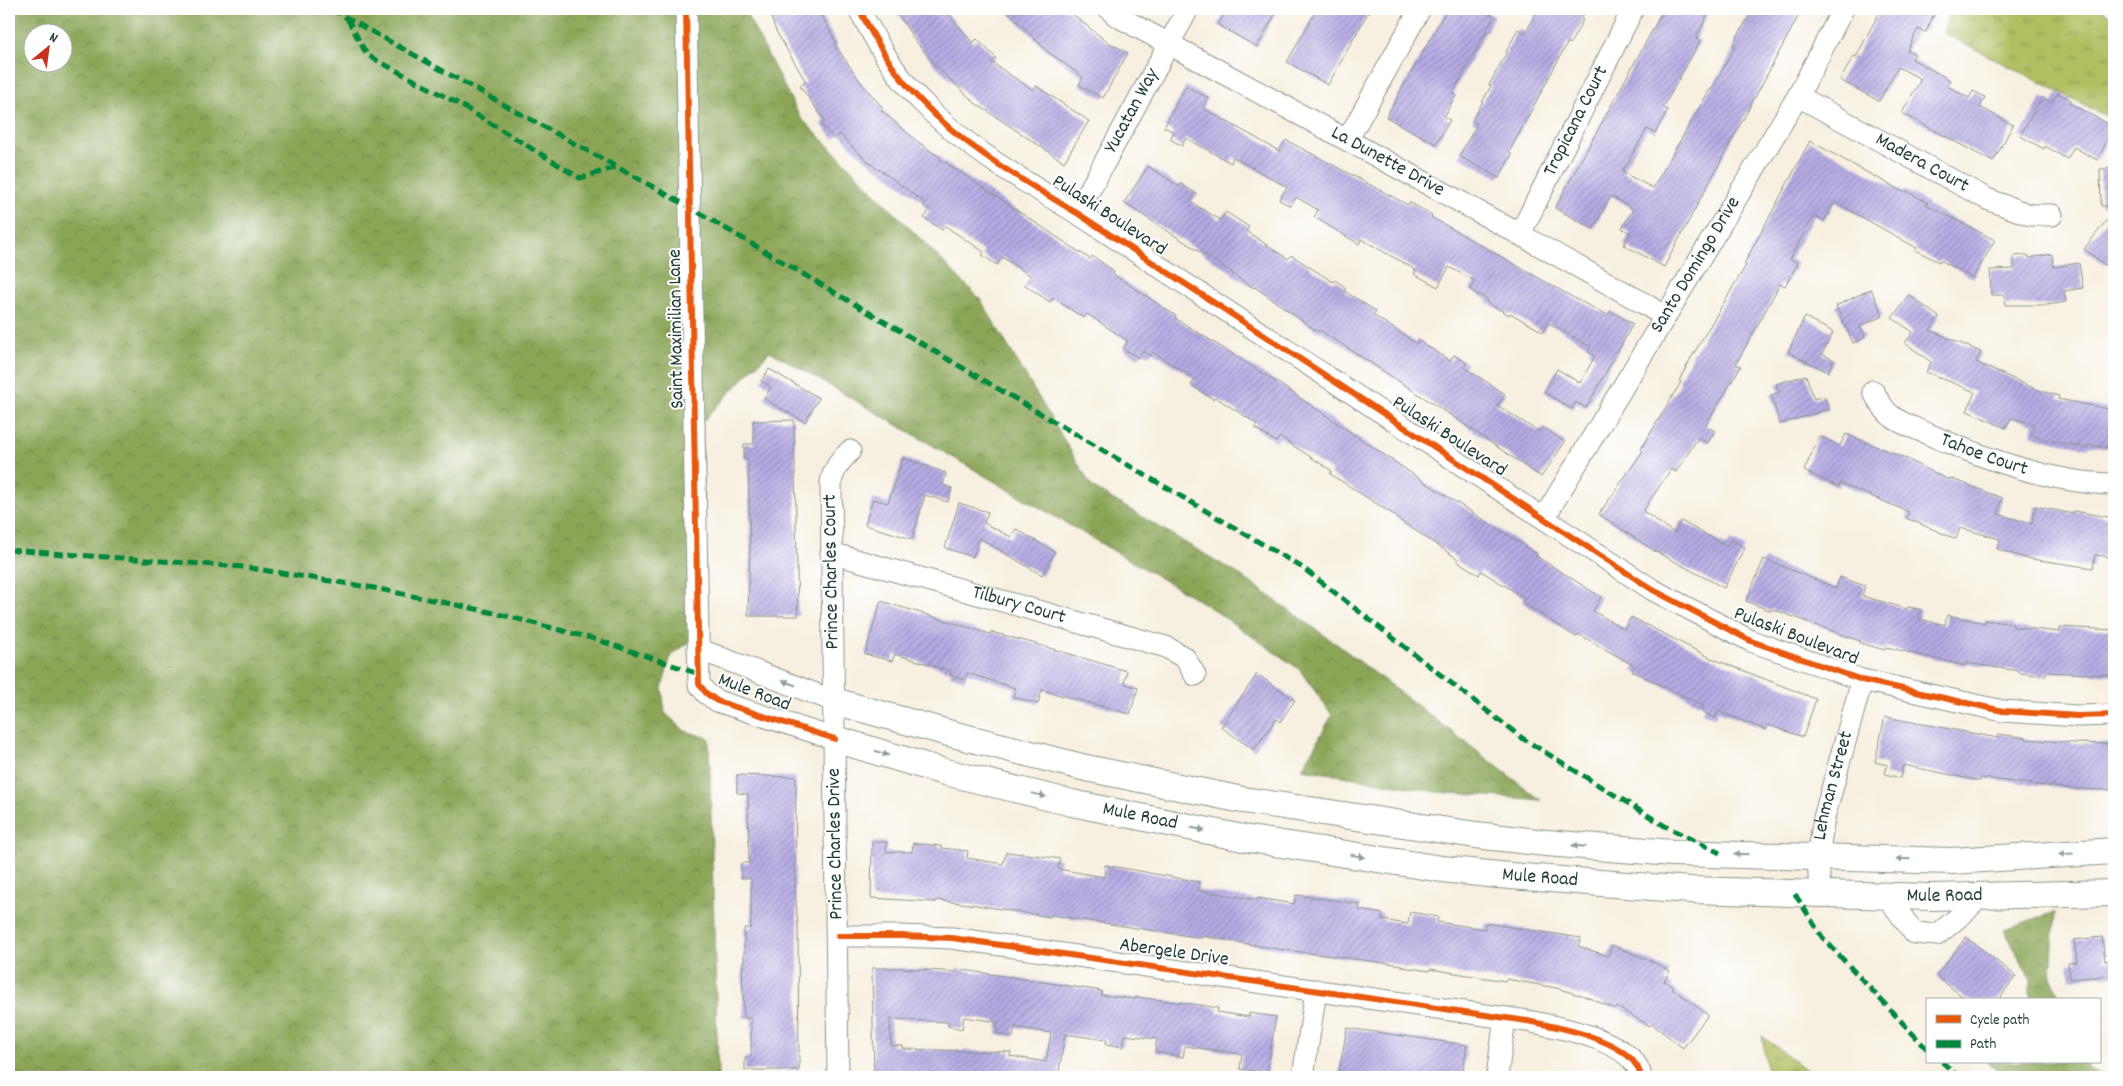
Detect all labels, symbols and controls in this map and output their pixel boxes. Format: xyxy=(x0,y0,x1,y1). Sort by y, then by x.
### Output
north arrow xyxy=(22,22,72,72)
text: N xyxy=(45,28,61,49)
street label: Tropicana Court xyxy=(1537,61,1616,181)
street label: Yucatan Way xyxy=(1098,63,1167,159)
street label: La Dunette Drive xyxy=(1326,120,1450,205)
street label: Madera Court xyxy=(1870,127,1974,200)
street label: Pulaski Boulevard xyxy=(1046,168,1172,264)
street label: Santo Domingo Drive xyxy=(1644,191,1748,339)
street label: Saint Maximilian Lane xyxy=(662,249,692,409)
street label: Pulaski Boulevard xyxy=(1386,389,1512,485)
street label: Tahoe Court xyxy=(1936,427,2031,484)
street label: Prince Charles Court xyxy=(817,494,847,650)
street label: Tilbury Court xyxy=(969,579,1069,632)
street label: Pulaski Boulevard xyxy=(1729,600,1863,674)
street label: Mule Road xyxy=(714,666,794,720)
one-way arrow xyxy=(781,679,796,686)
street label: Lehman Street xyxy=(1807,728,1861,842)
one-way arrow xyxy=(874,749,889,757)
street label: Prince Charles Drive xyxy=(821,768,851,920)
one-way arrow xyxy=(1031,791,1046,799)
street label: Mule Road xyxy=(1100,796,1180,838)
one-way arrow xyxy=(1190,825,1206,833)
one-way arrow xyxy=(1570,842,1586,850)
one-way arrow xyxy=(1733,850,1749,858)
one-way arrow xyxy=(2057,851,2073,859)
one-way arrow xyxy=(1350,852,1366,860)
one-way arrow xyxy=(1895,855,1911,863)
street label: Mule Road xyxy=(1501,861,1579,895)
street label: Mule Road xyxy=(1906,882,1983,911)
street label: Abergele Drive xyxy=(1118,931,1231,975)
legend xyxy=(1926,998,2100,1064)
text: Cycle path xyxy=(1970,1010,2030,1032)
text: Path xyxy=(1970,1034,1996,1056)

